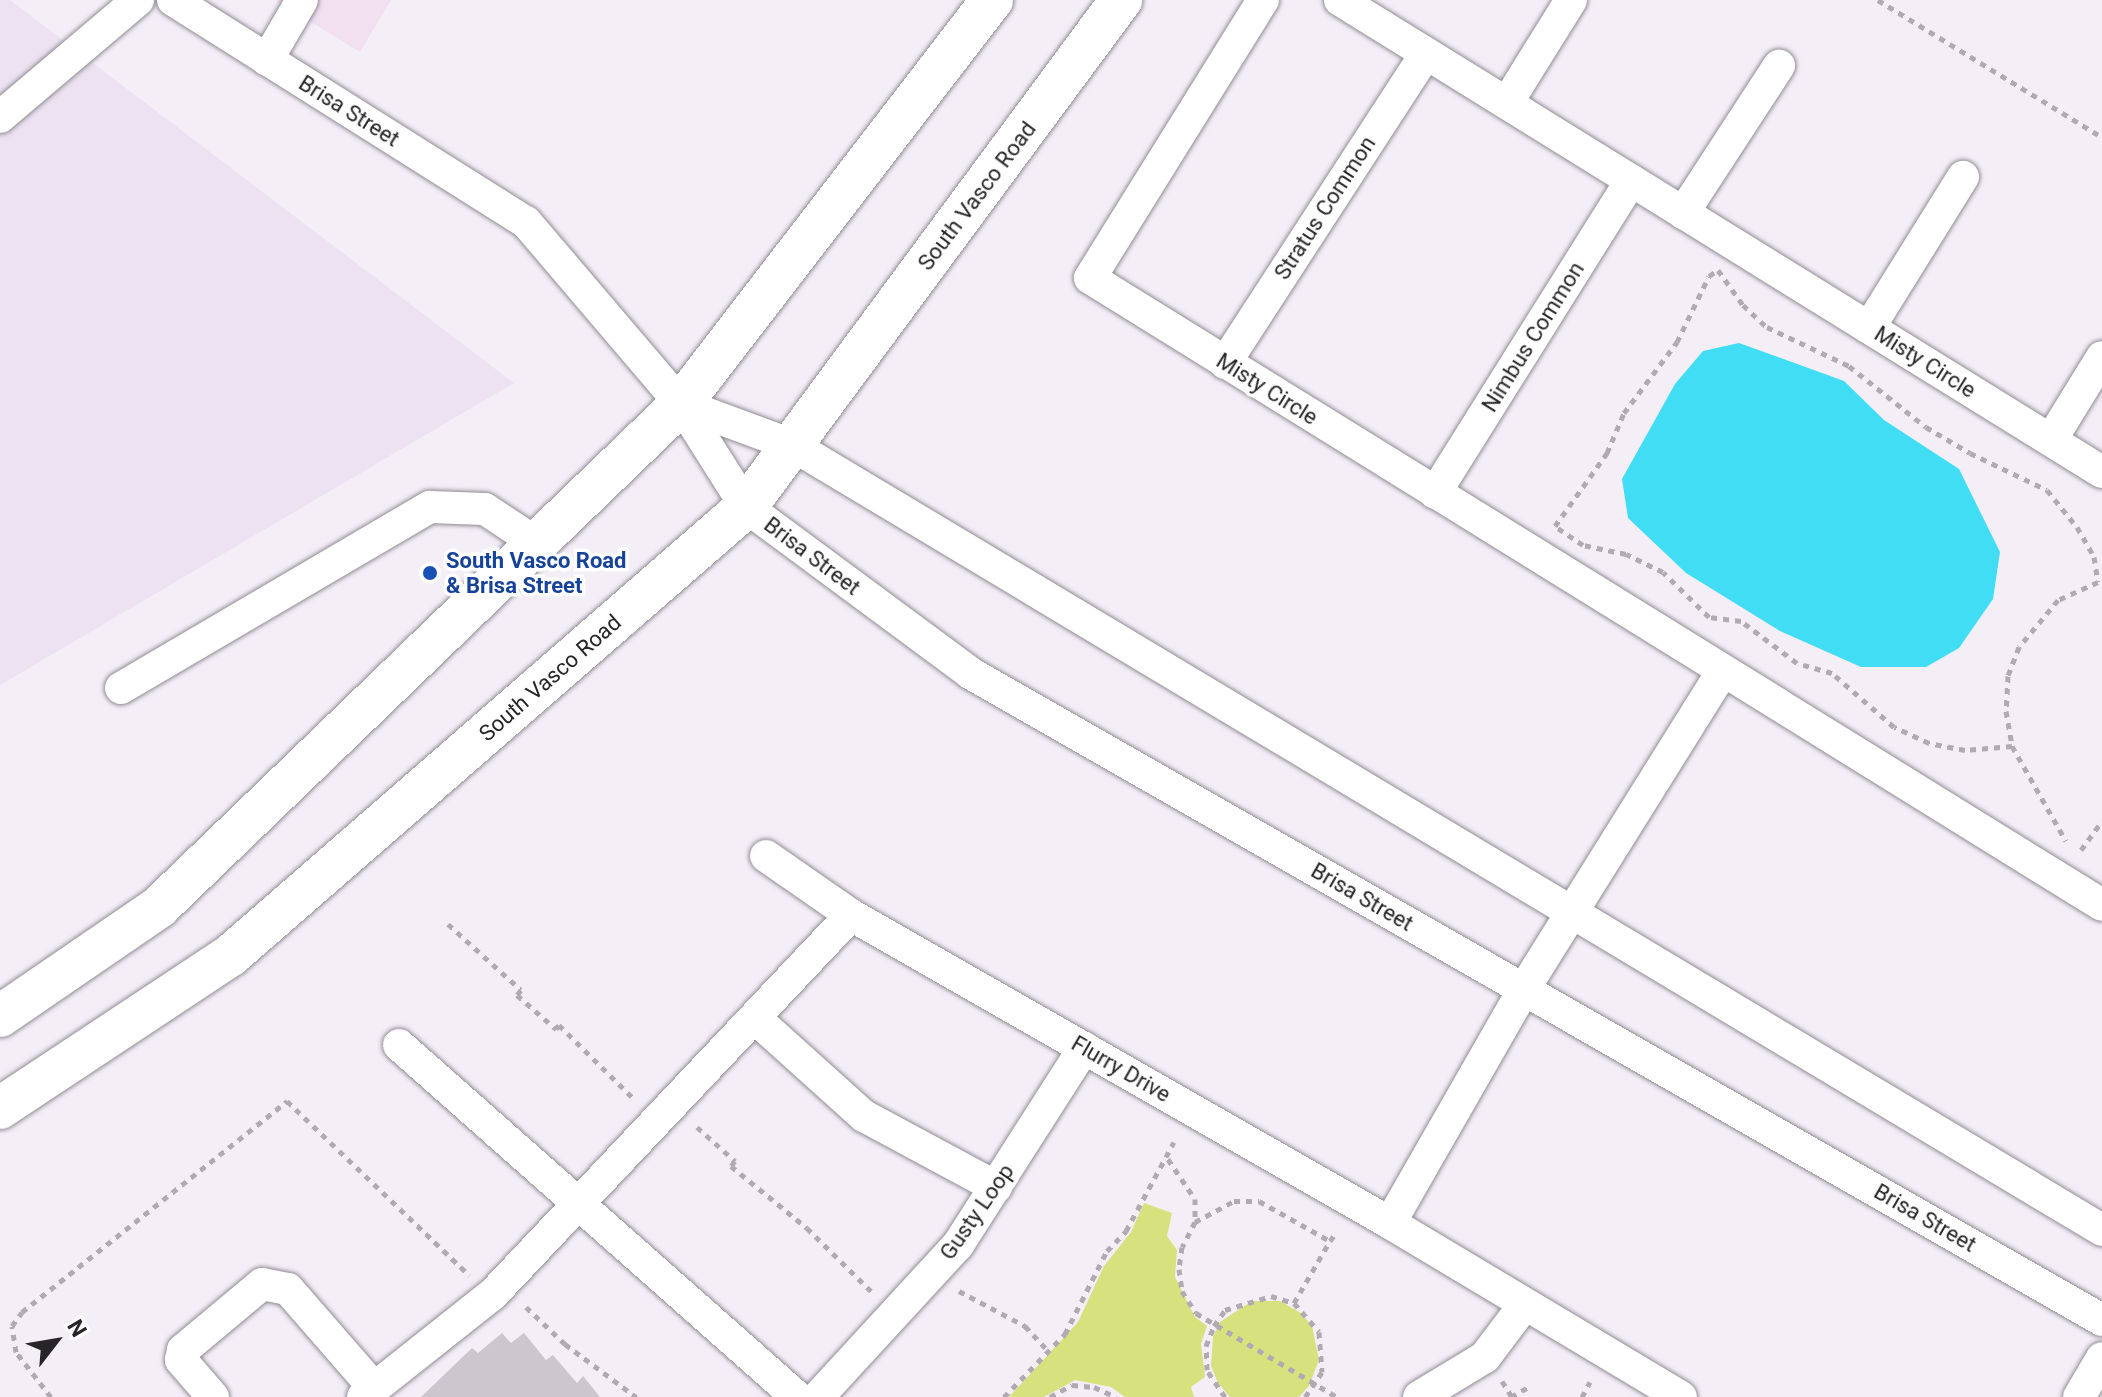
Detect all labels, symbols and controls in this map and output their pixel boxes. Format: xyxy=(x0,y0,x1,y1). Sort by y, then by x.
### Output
street label: Brisa Street xyxy=(294,70,404,152)
street label: South Vasco Road xyxy=(912,116,1042,276)
street label: Stratus Common xyxy=(1269,131,1381,285)
street label: Nimbus Common xyxy=(1476,257,1590,417)
street label: Misty Circle xyxy=(1869,320,1981,404)
street label: Misty Circle xyxy=(1211,347,1323,431)
street label: Brisa Street xyxy=(759,511,865,601)
place label: South Vasco Road & Brisa Street xyxy=(446,547,626,598)
marker: South Vasco Road & Brisa Street xyxy=(421,564,439,582)
street label: South Vasco Road xyxy=(474,609,626,747)
street label: Brisa Street xyxy=(1306,857,1418,937)
street label: Flurry Drive xyxy=(1067,1030,1175,1108)
street label: Gusty Loop xyxy=(934,1159,1020,1265)
street label: Brisa Street xyxy=(1869,1178,1981,1258)
north arrow xyxy=(16,1301,96,1381)
text: N xyxy=(62,1315,92,1341)

